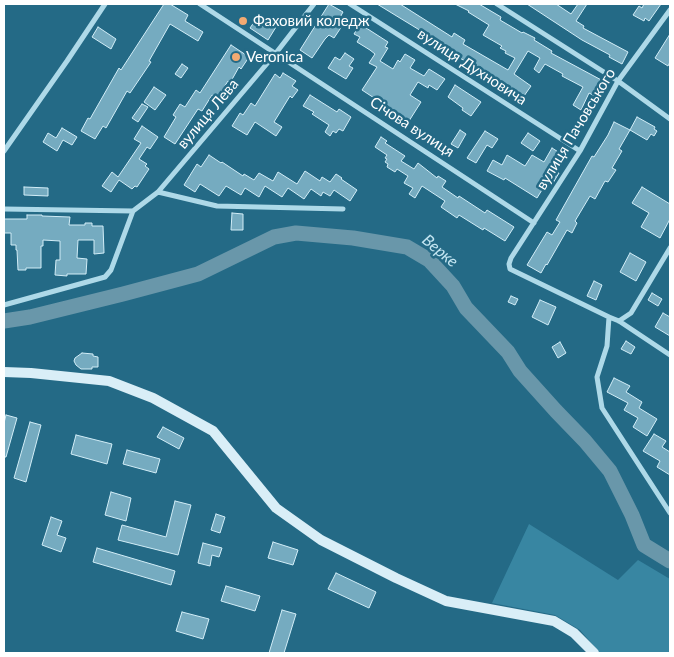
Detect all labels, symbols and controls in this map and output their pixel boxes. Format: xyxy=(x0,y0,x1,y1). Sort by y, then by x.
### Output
place label: Фаховий коледж xyxy=(253,12,370,30)
marker: Фаховий коледж xyxy=(237,15,249,27)
street label: вулиця Духновича xyxy=(414,25,530,109)
place label: Veronica xyxy=(246,48,303,66)
marker: Veronica xyxy=(230,51,242,63)
street label: вулиця Пачовського xyxy=(533,65,619,193)
street label: вулиця Лева xyxy=(174,75,242,153)
street label: Січова вулиця xyxy=(367,93,457,161)
water label: Верке xyxy=(418,231,462,271)

